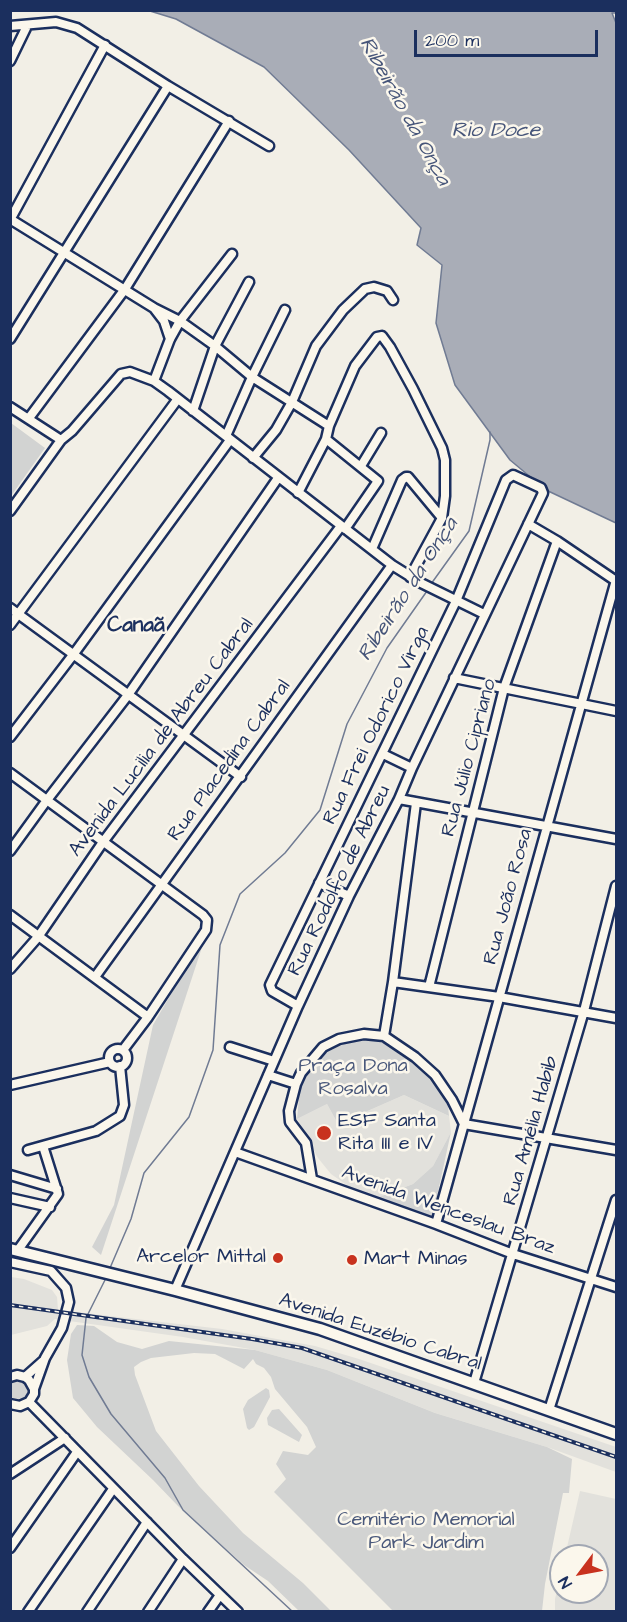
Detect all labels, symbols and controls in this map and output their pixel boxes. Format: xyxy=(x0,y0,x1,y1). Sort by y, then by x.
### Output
scale bar xyxy=(417,18,602,56)
text: 200 m xyxy=(425,28,479,53)
water label: Ribeirão da Onça xyxy=(353,34,455,190)
water label: Rio Doce xyxy=(452,119,540,145)
water label: Ribeirão da Onça xyxy=(353,514,465,666)
street label: Avenida Lucilia de Abreu Cabral xyxy=(64,614,260,862)
district label: Canaã xyxy=(107,614,165,640)
street label: Rua Frei Odorico Virga xyxy=(319,623,435,829)
street label: Rua Placedina Cabral xyxy=(163,676,297,846)
street label: Rua Júlio Cipriano xyxy=(437,676,503,840)
street label: Rua Rodolfo de Abreu xyxy=(283,782,397,980)
street label: Rua João Rosa xyxy=(479,826,539,968)
street label: Rua Amélia Habib xyxy=(499,1054,565,1208)
park label: Praça Dona Rosalva xyxy=(298,1055,408,1102)
place label: ESF Santa Rita III e IV xyxy=(338,1110,436,1157)
marker: ESF Santa Rita III e IV xyxy=(315,1124,333,1142)
street label: Avenida Wenceslau Braz xyxy=(338,1161,558,1261)
place label: Arcelor Mittal xyxy=(136,1246,266,1270)
place label: Mart Minas xyxy=(364,1248,468,1272)
marker: Arcelor Mittal xyxy=(271,1251,285,1265)
marker: Mart Minas xyxy=(345,1253,359,1267)
street label: Avenida Euzébio Cabral xyxy=(276,1289,484,1377)
park label: Cemitério Memorial Park Jardim xyxy=(337,1509,515,1556)
north arrow xyxy=(549,1544,609,1604)
text: N xyxy=(553,1572,577,1593)

